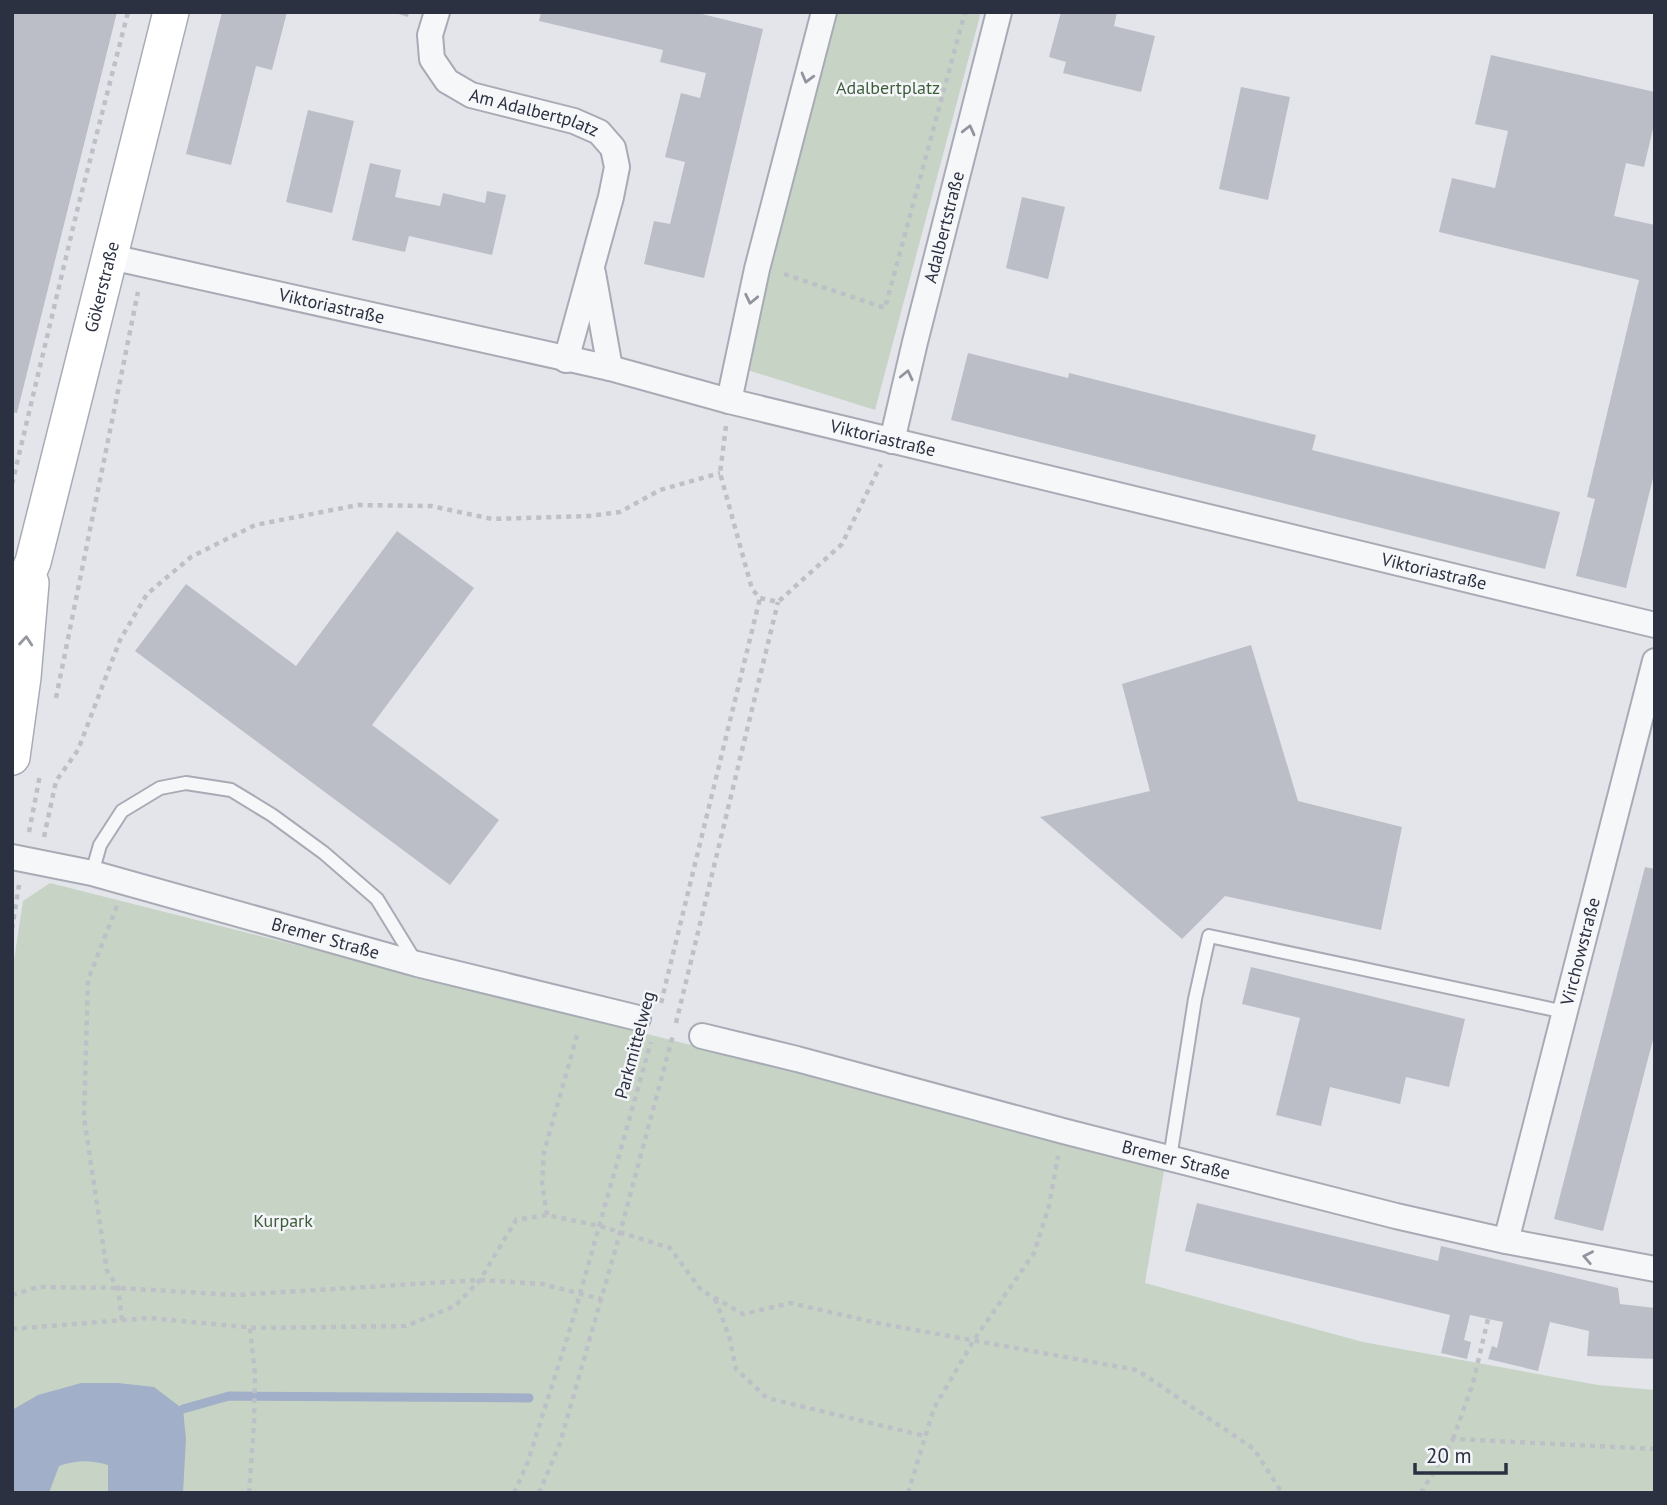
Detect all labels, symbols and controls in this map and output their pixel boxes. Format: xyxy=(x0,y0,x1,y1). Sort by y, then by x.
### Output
one-way arrow xyxy=(801,72,815,84)
park label: Adalbertplatz xyxy=(836,76,940,99)
street label: Am Adalbertplatz xyxy=(467,83,603,142)
one-way arrow xyxy=(961,124,975,136)
street label: Adalbertstraße xyxy=(918,169,969,286)
street label: Gökerstraße xyxy=(79,239,124,335)
street label: Viktoriastraße xyxy=(276,282,387,329)
one-way arrow xyxy=(745,293,759,305)
one-way arrow xyxy=(899,369,914,381)
street label: Viktoriastraße xyxy=(827,414,938,462)
street label: Viktoriastraße xyxy=(1378,547,1489,595)
one-way arrow xyxy=(18,635,33,646)
street label: Virchowstraße xyxy=(1555,895,1605,1009)
street label: Bremer Straße xyxy=(269,912,382,964)
street label: Parkmittelweg xyxy=(609,988,660,1101)
street label: Bremer Straße xyxy=(1120,1134,1233,1184)
park label: Kurpark xyxy=(253,1209,313,1232)
one-way arrow xyxy=(1582,1250,1594,1265)
scale bar xyxy=(1415,1432,1506,1476)
text: 20 m xyxy=(1426,1442,1472,1469)

